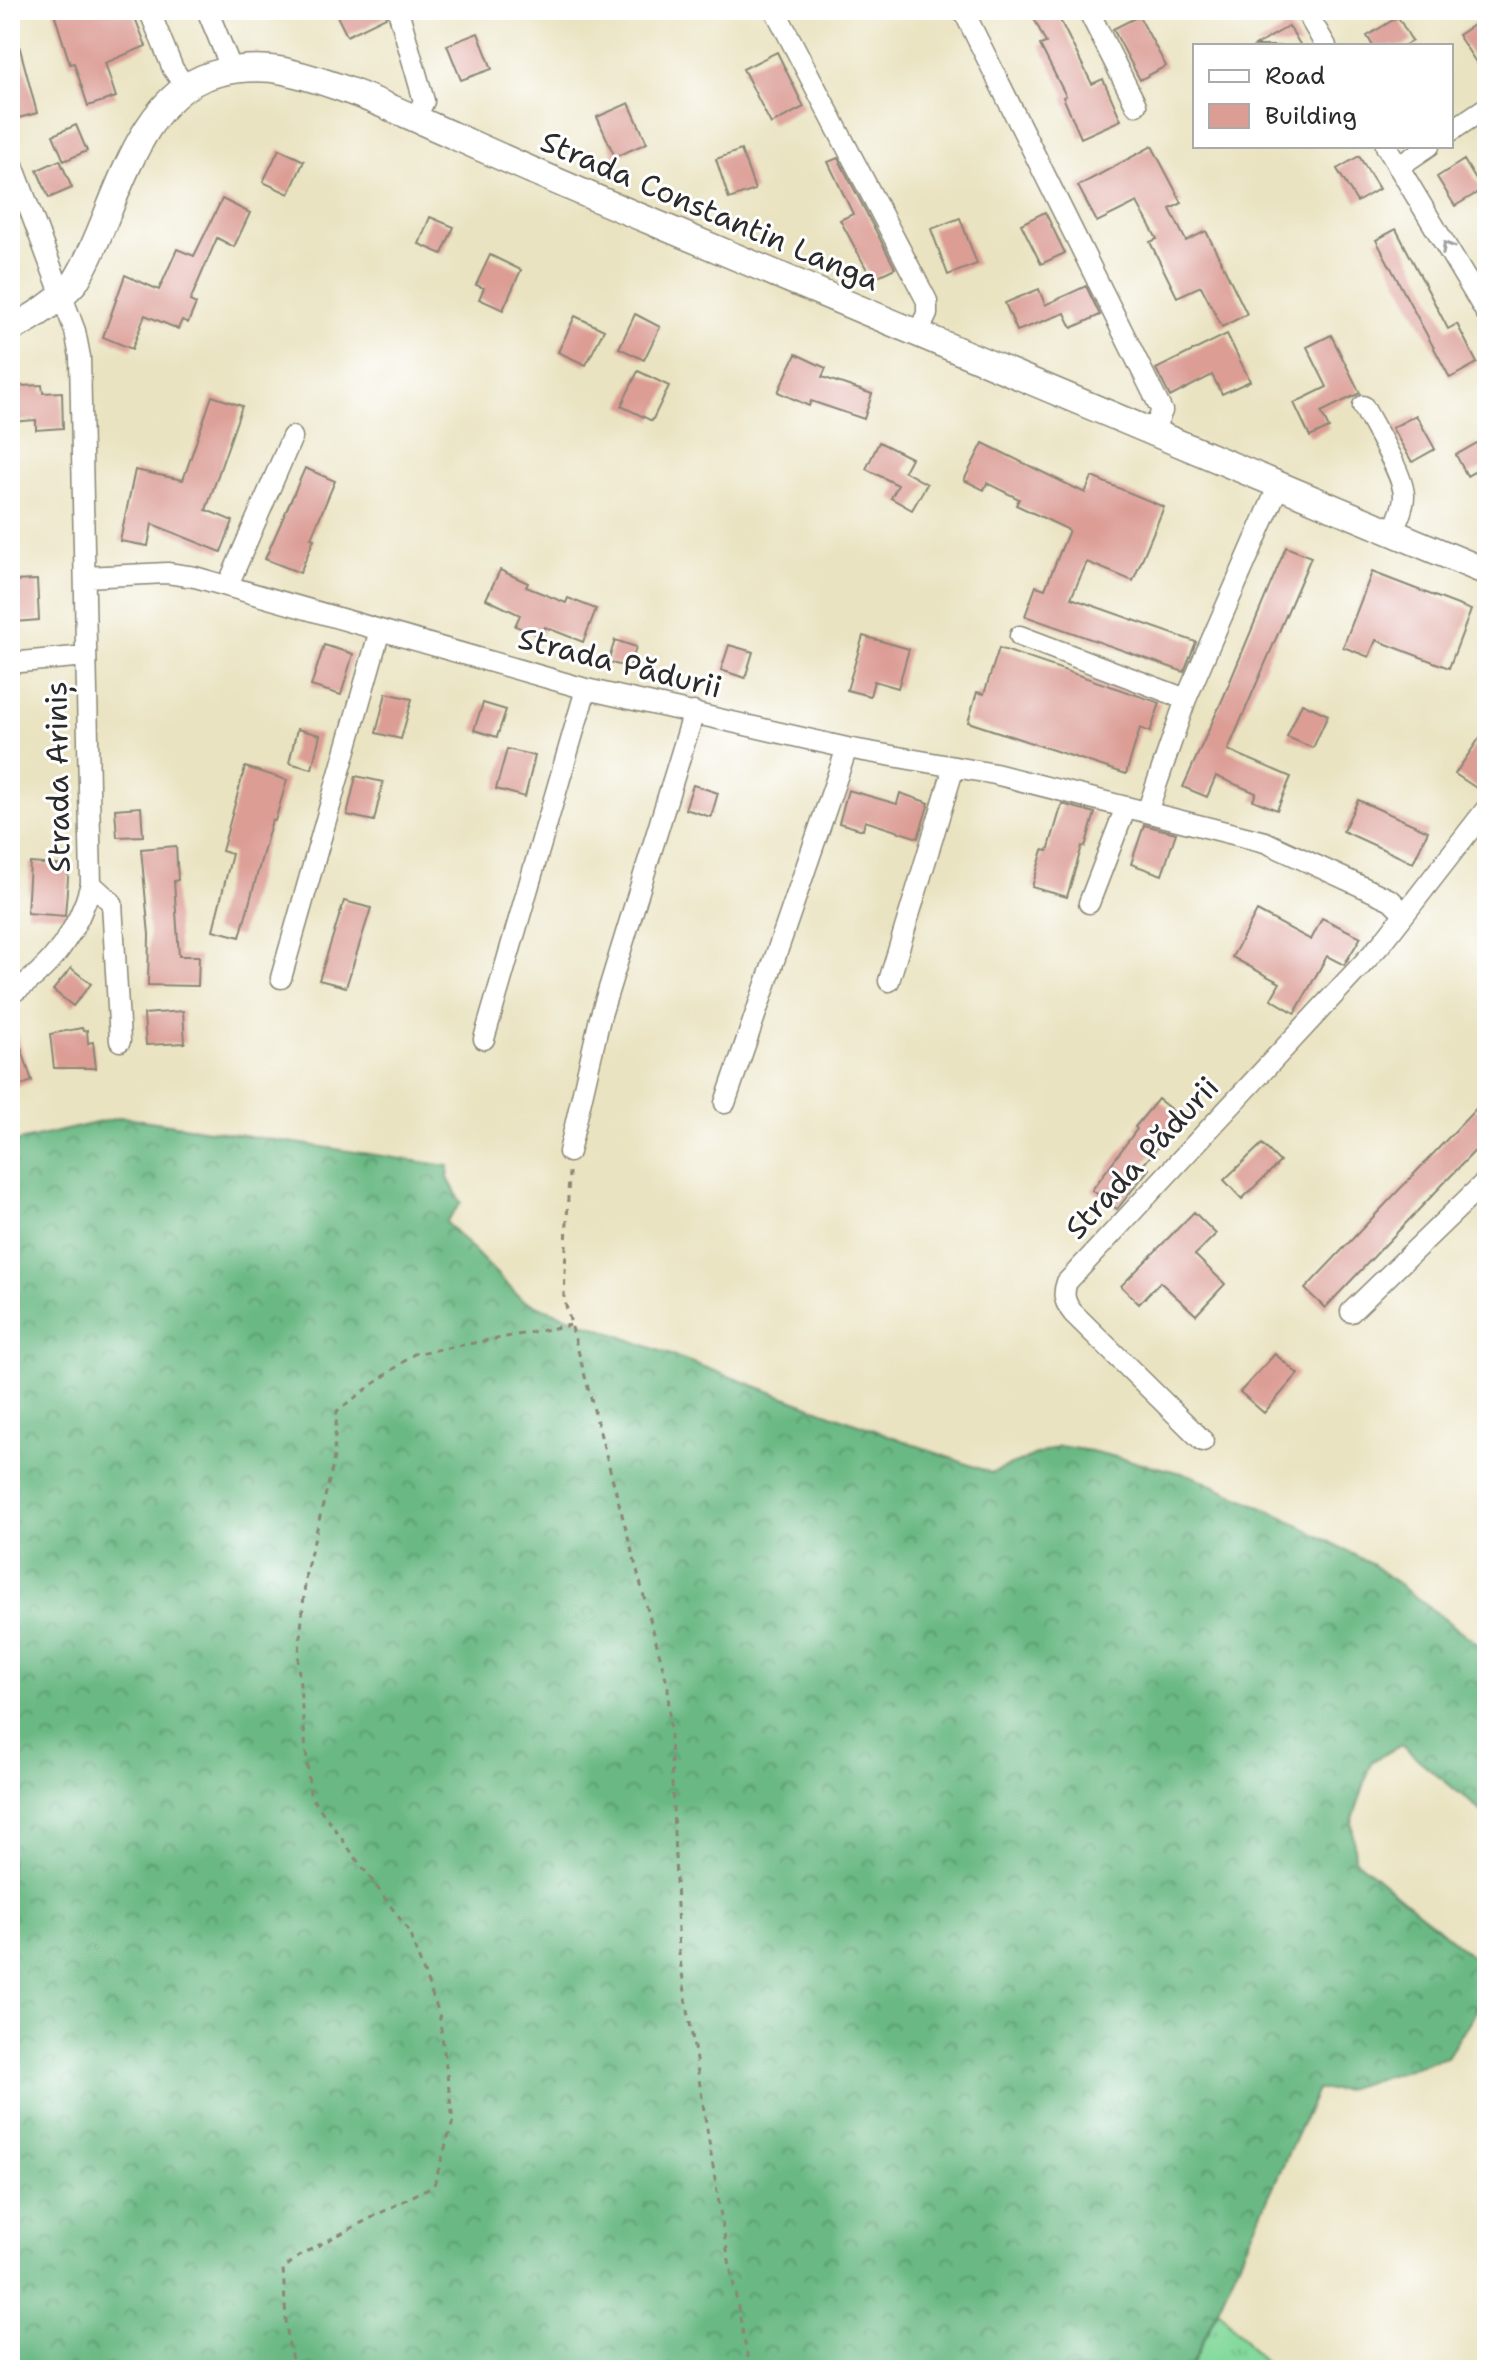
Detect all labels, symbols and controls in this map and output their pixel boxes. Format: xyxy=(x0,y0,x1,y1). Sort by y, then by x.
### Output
legend xyxy=(1193,44,1453,148)
text: Road xyxy=(1265,60,1325,92)
text: Building xyxy=(1265,100,1357,132)
street label: Strada Constantin Langa xyxy=(535,121,886,301)
one-way arrow xyxy=(1441,241,1456,256)
street label: Strada Pădurii xyxy=(514,617,726,708)
street label: Strada Ariniș xyxy=(35,681,80,873)
street label: Strada Pădurii xyxy=(1056,1067,1228,1248)

